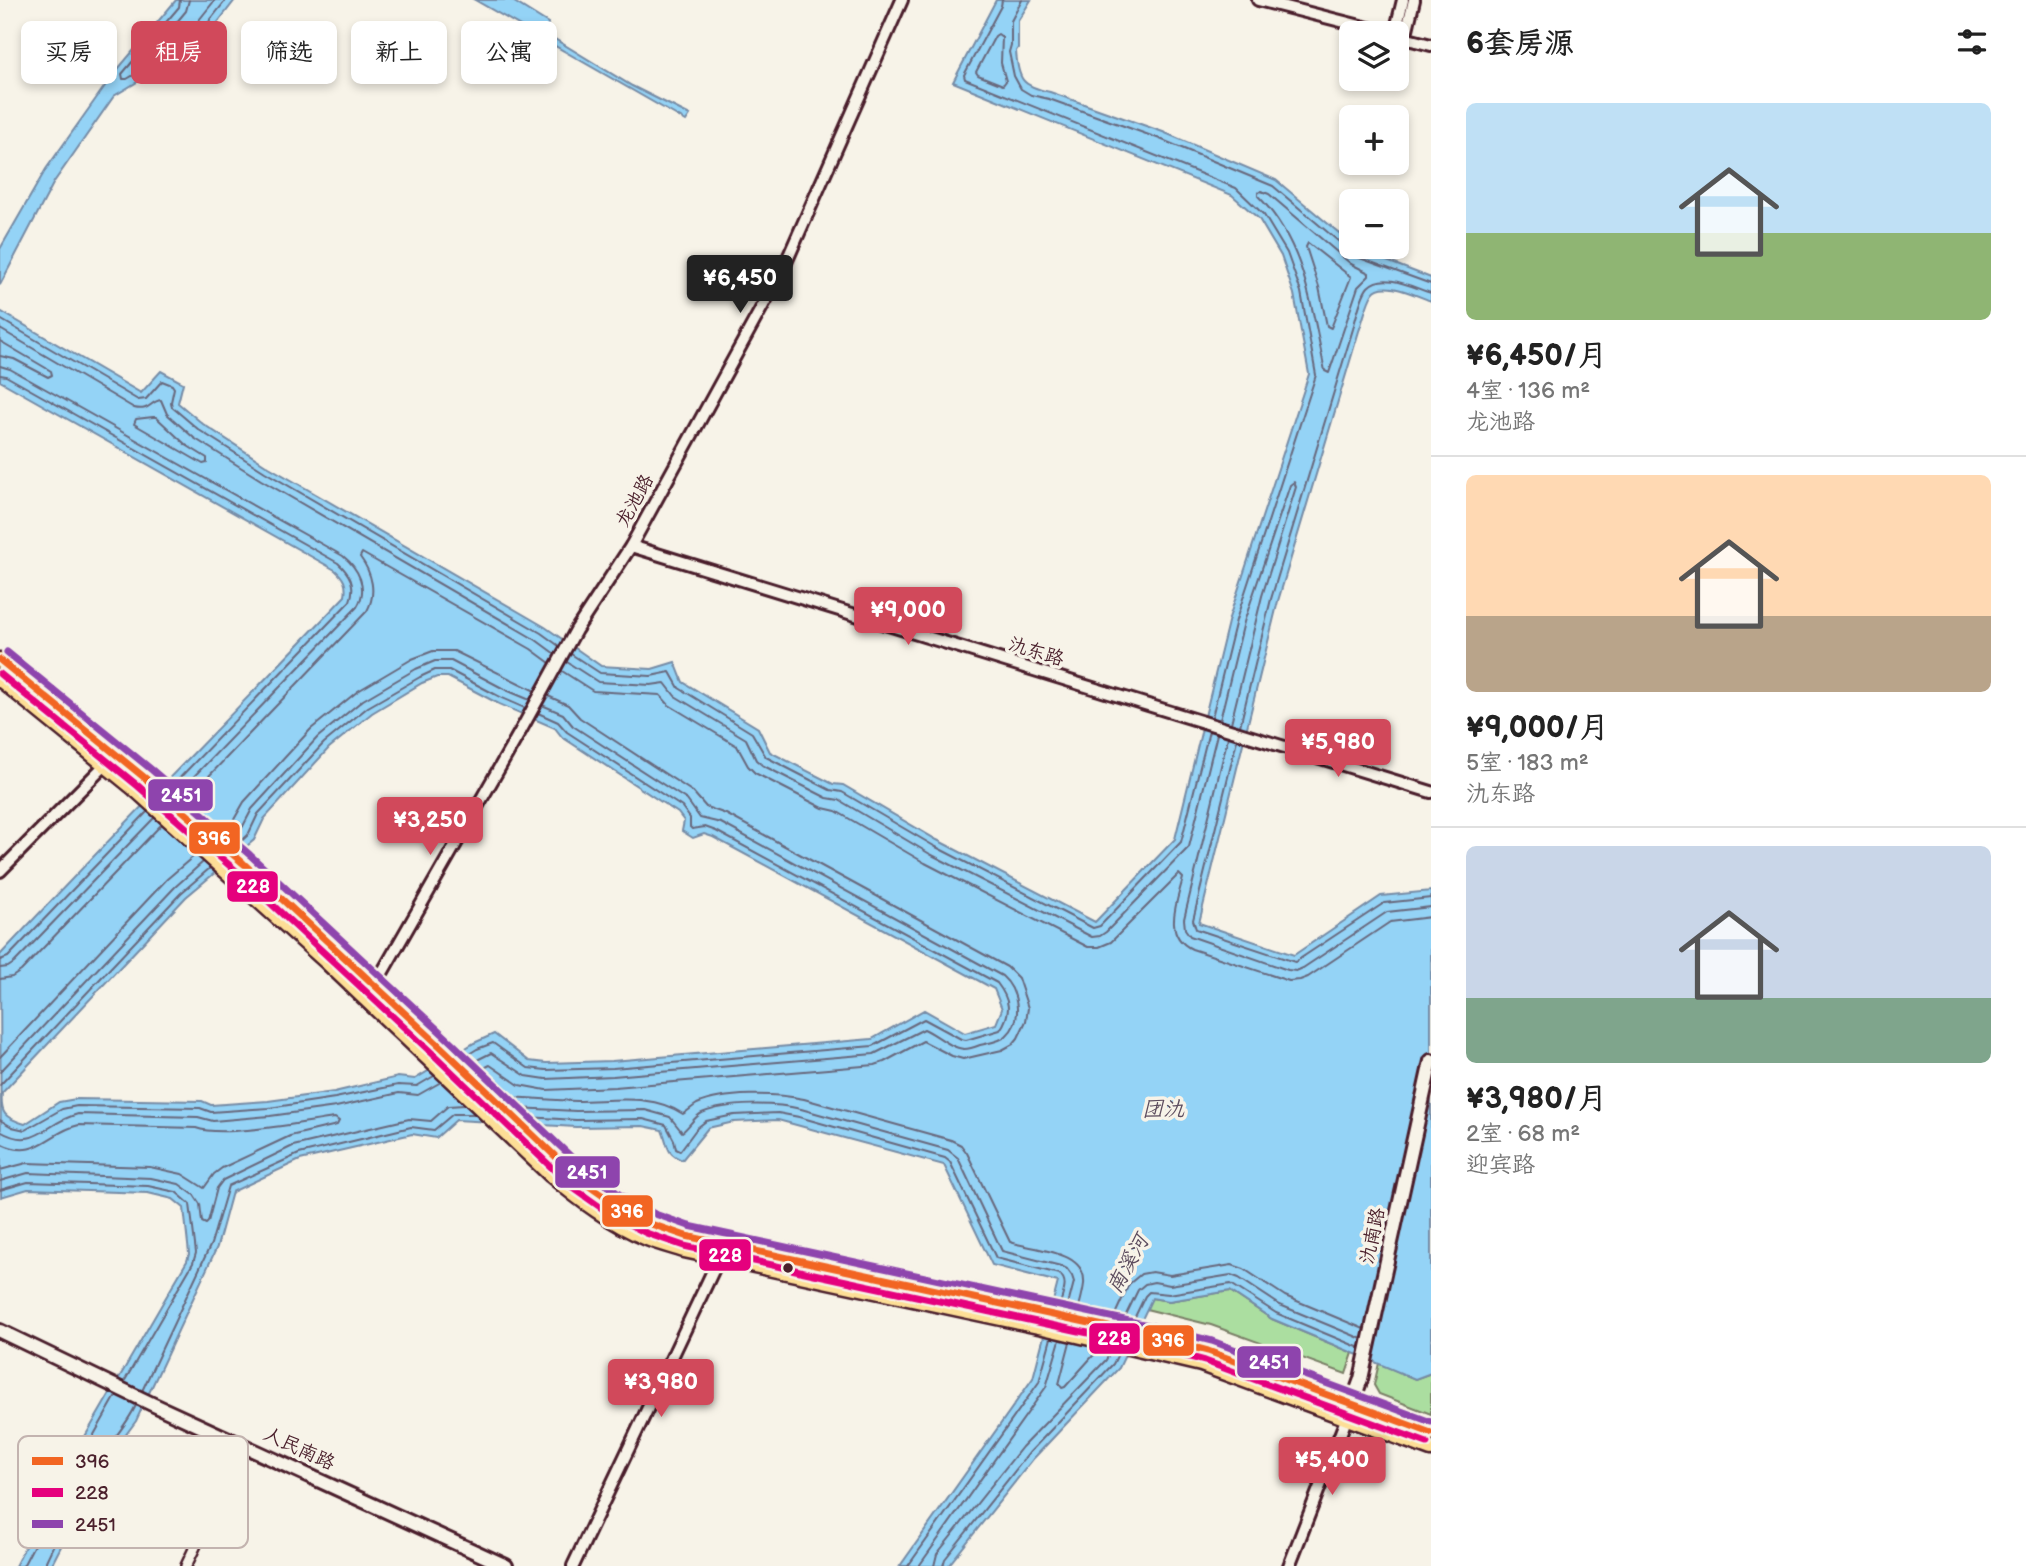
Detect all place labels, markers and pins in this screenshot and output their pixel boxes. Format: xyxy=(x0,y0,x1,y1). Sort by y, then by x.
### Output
pin: ¥6,450 xyxy=(683,256,797,315)
pin: ¥9,000 xyxy=(851,588,965,647)
pin: ¥5,980 xyxy=(1281,720,1395,779)
pin: ¥3,250 xyxy=(373,798,487,857)
unlabelled marker xyxy=(781,1261,795,1275)
pin: ¥3,980 xyxy=(604,1360,718,1419)
pin: ¥5,400 xyxy=(1275,1438,1389,1497)

